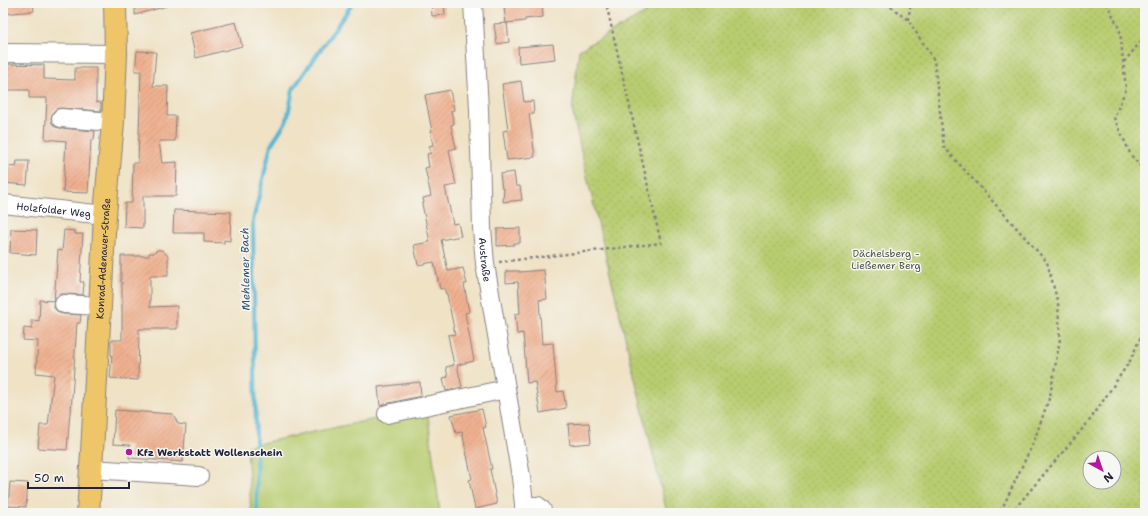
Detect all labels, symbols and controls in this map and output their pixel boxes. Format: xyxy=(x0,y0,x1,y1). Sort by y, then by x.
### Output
street label: Konrad-Adenauer-Straße xyxy=(93,197,113,319)
street label: Holzfolder Weg xyxy=(16,199,92,220)
water label: Mehlemer Bach xyxy=(237,227,254,311)
street label: Austraße xyxy=(476,237,494,283)
park label: Dächelsberg - Ließemer Berg xyxy=(851,247,921,272)
place label: Kfz Werkstatt Wollenschein xyxy=(137,446,283,459)
marker: Kfz Werkstatt Wollenschein xyxy=(124,447,134,457)
north arrow xyxy=(1082,450,1122,490)
scale bar xyxy=(28,464,129,490)
text: N xyxy=(1100,469,1116,486)
text: 50 m xyxy=(34,470,64,486)

